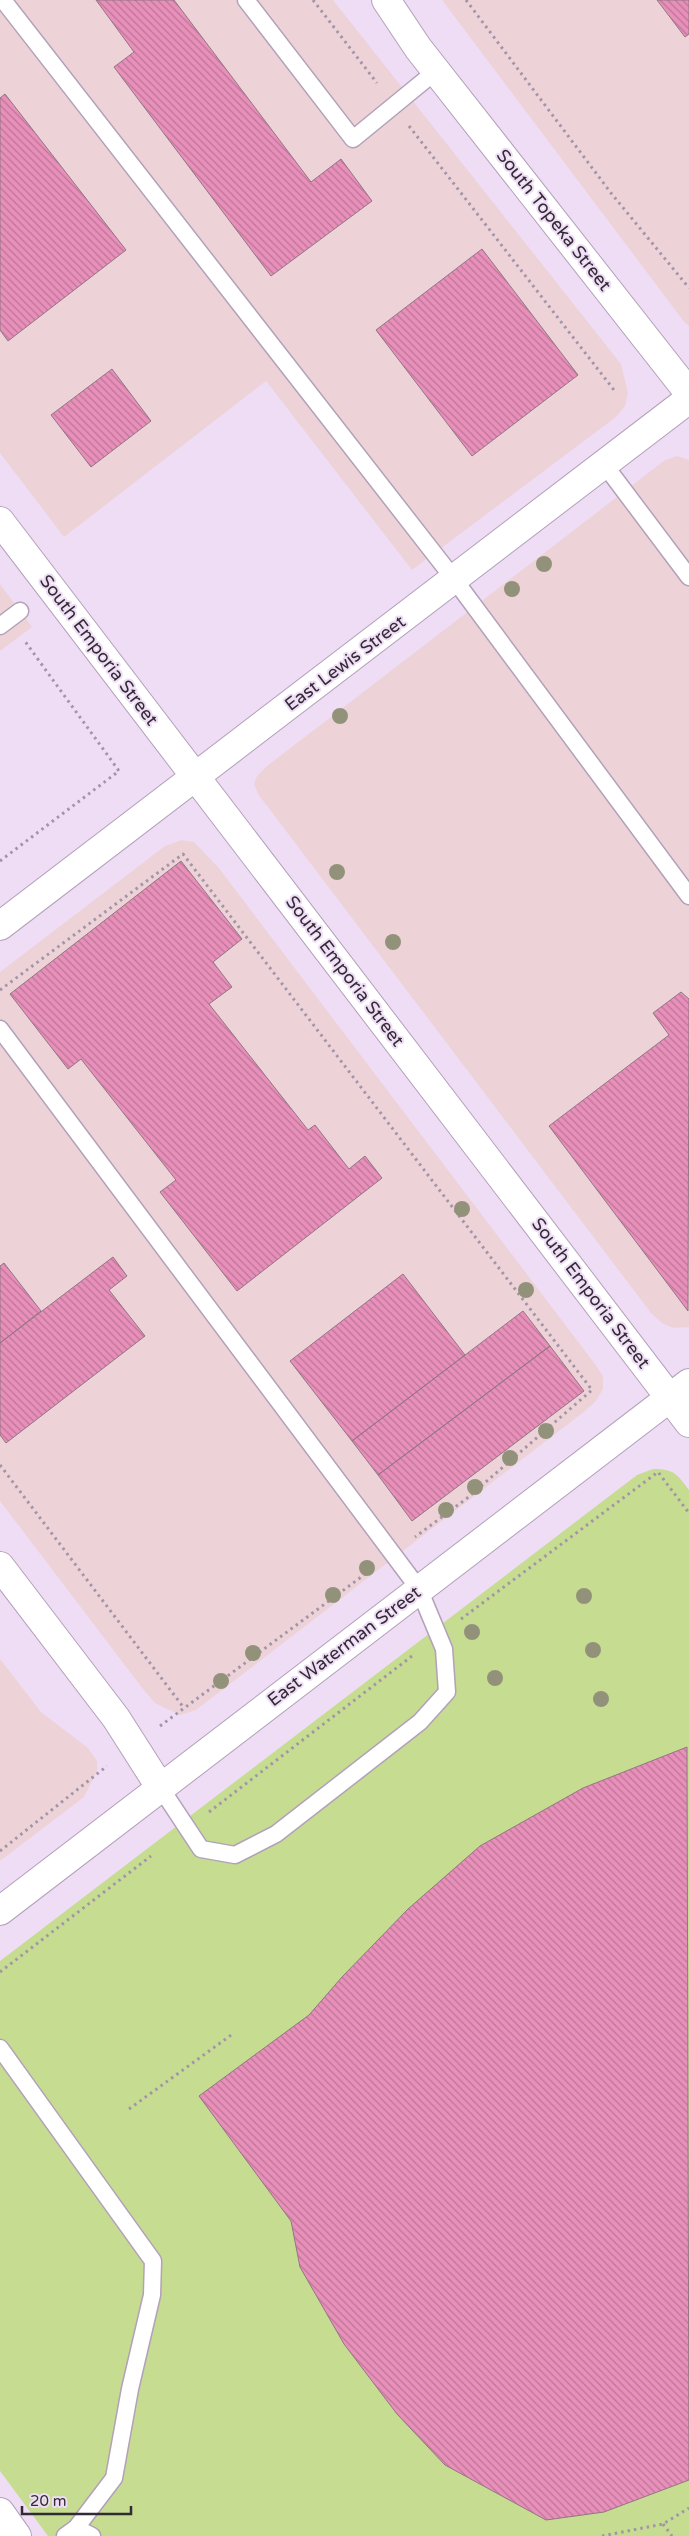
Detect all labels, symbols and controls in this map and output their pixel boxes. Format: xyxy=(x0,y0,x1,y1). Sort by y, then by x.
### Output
street label: South Topeka Street xyxy=(492,145,616,295)
street label: South Emporia Street xyxy=(35,570,163,730)
street label: East Lewis Street xyxy=(280,610,410,716)
street label: South Emporia Street xyxy=(281,891,409,1051)
street label: South Emporia Street xyxy=(527,1213,655,1373)
street label: East Waterman Street xyxy=(263,1581,425,1711)
scale bar xyxy=(22,2484,131,2516)
text: 20 m xyxy=(30,2492,67,2510)

